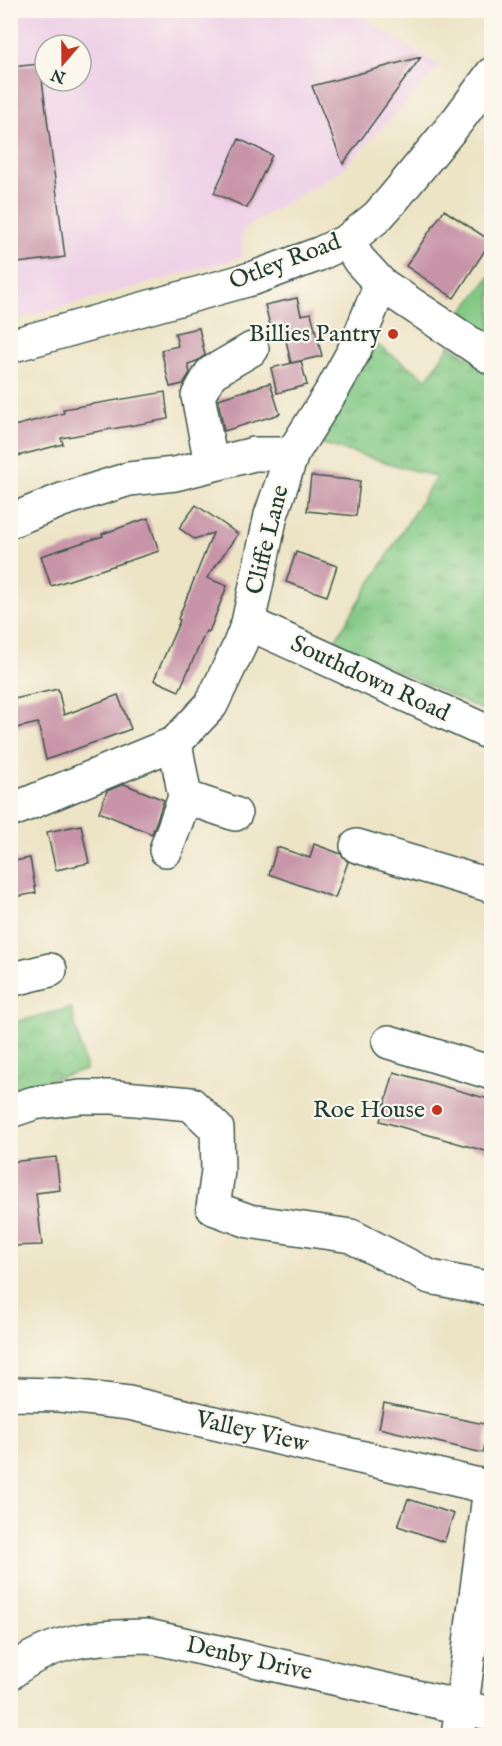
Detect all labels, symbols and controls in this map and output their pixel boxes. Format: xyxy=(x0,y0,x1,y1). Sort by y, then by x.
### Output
north arrow xyxy=(33,33,93,93)
text: N xyxy=(48,63,69,87)
street label: Otley Road xyxy=(225,227,345,297)
place label: Billies Pantry xyxy=(249,319,381,350)
marker: Billies Pantry xyxy=(386,327,400,341)
street label: Cliffe Lane xyxy=(239,482,297,598)
street label: Southdown Road xyxy=(285,629,455,729)
place label: Roe House xyxy=(313,1095,425,1126)
marker: Roe House xyxy=(430,1103,444,1117)
street label: Valley View xyxy=(192,1404,312,1460)
street label: Denby Drive xyxy=(183,1629,315,1689)

